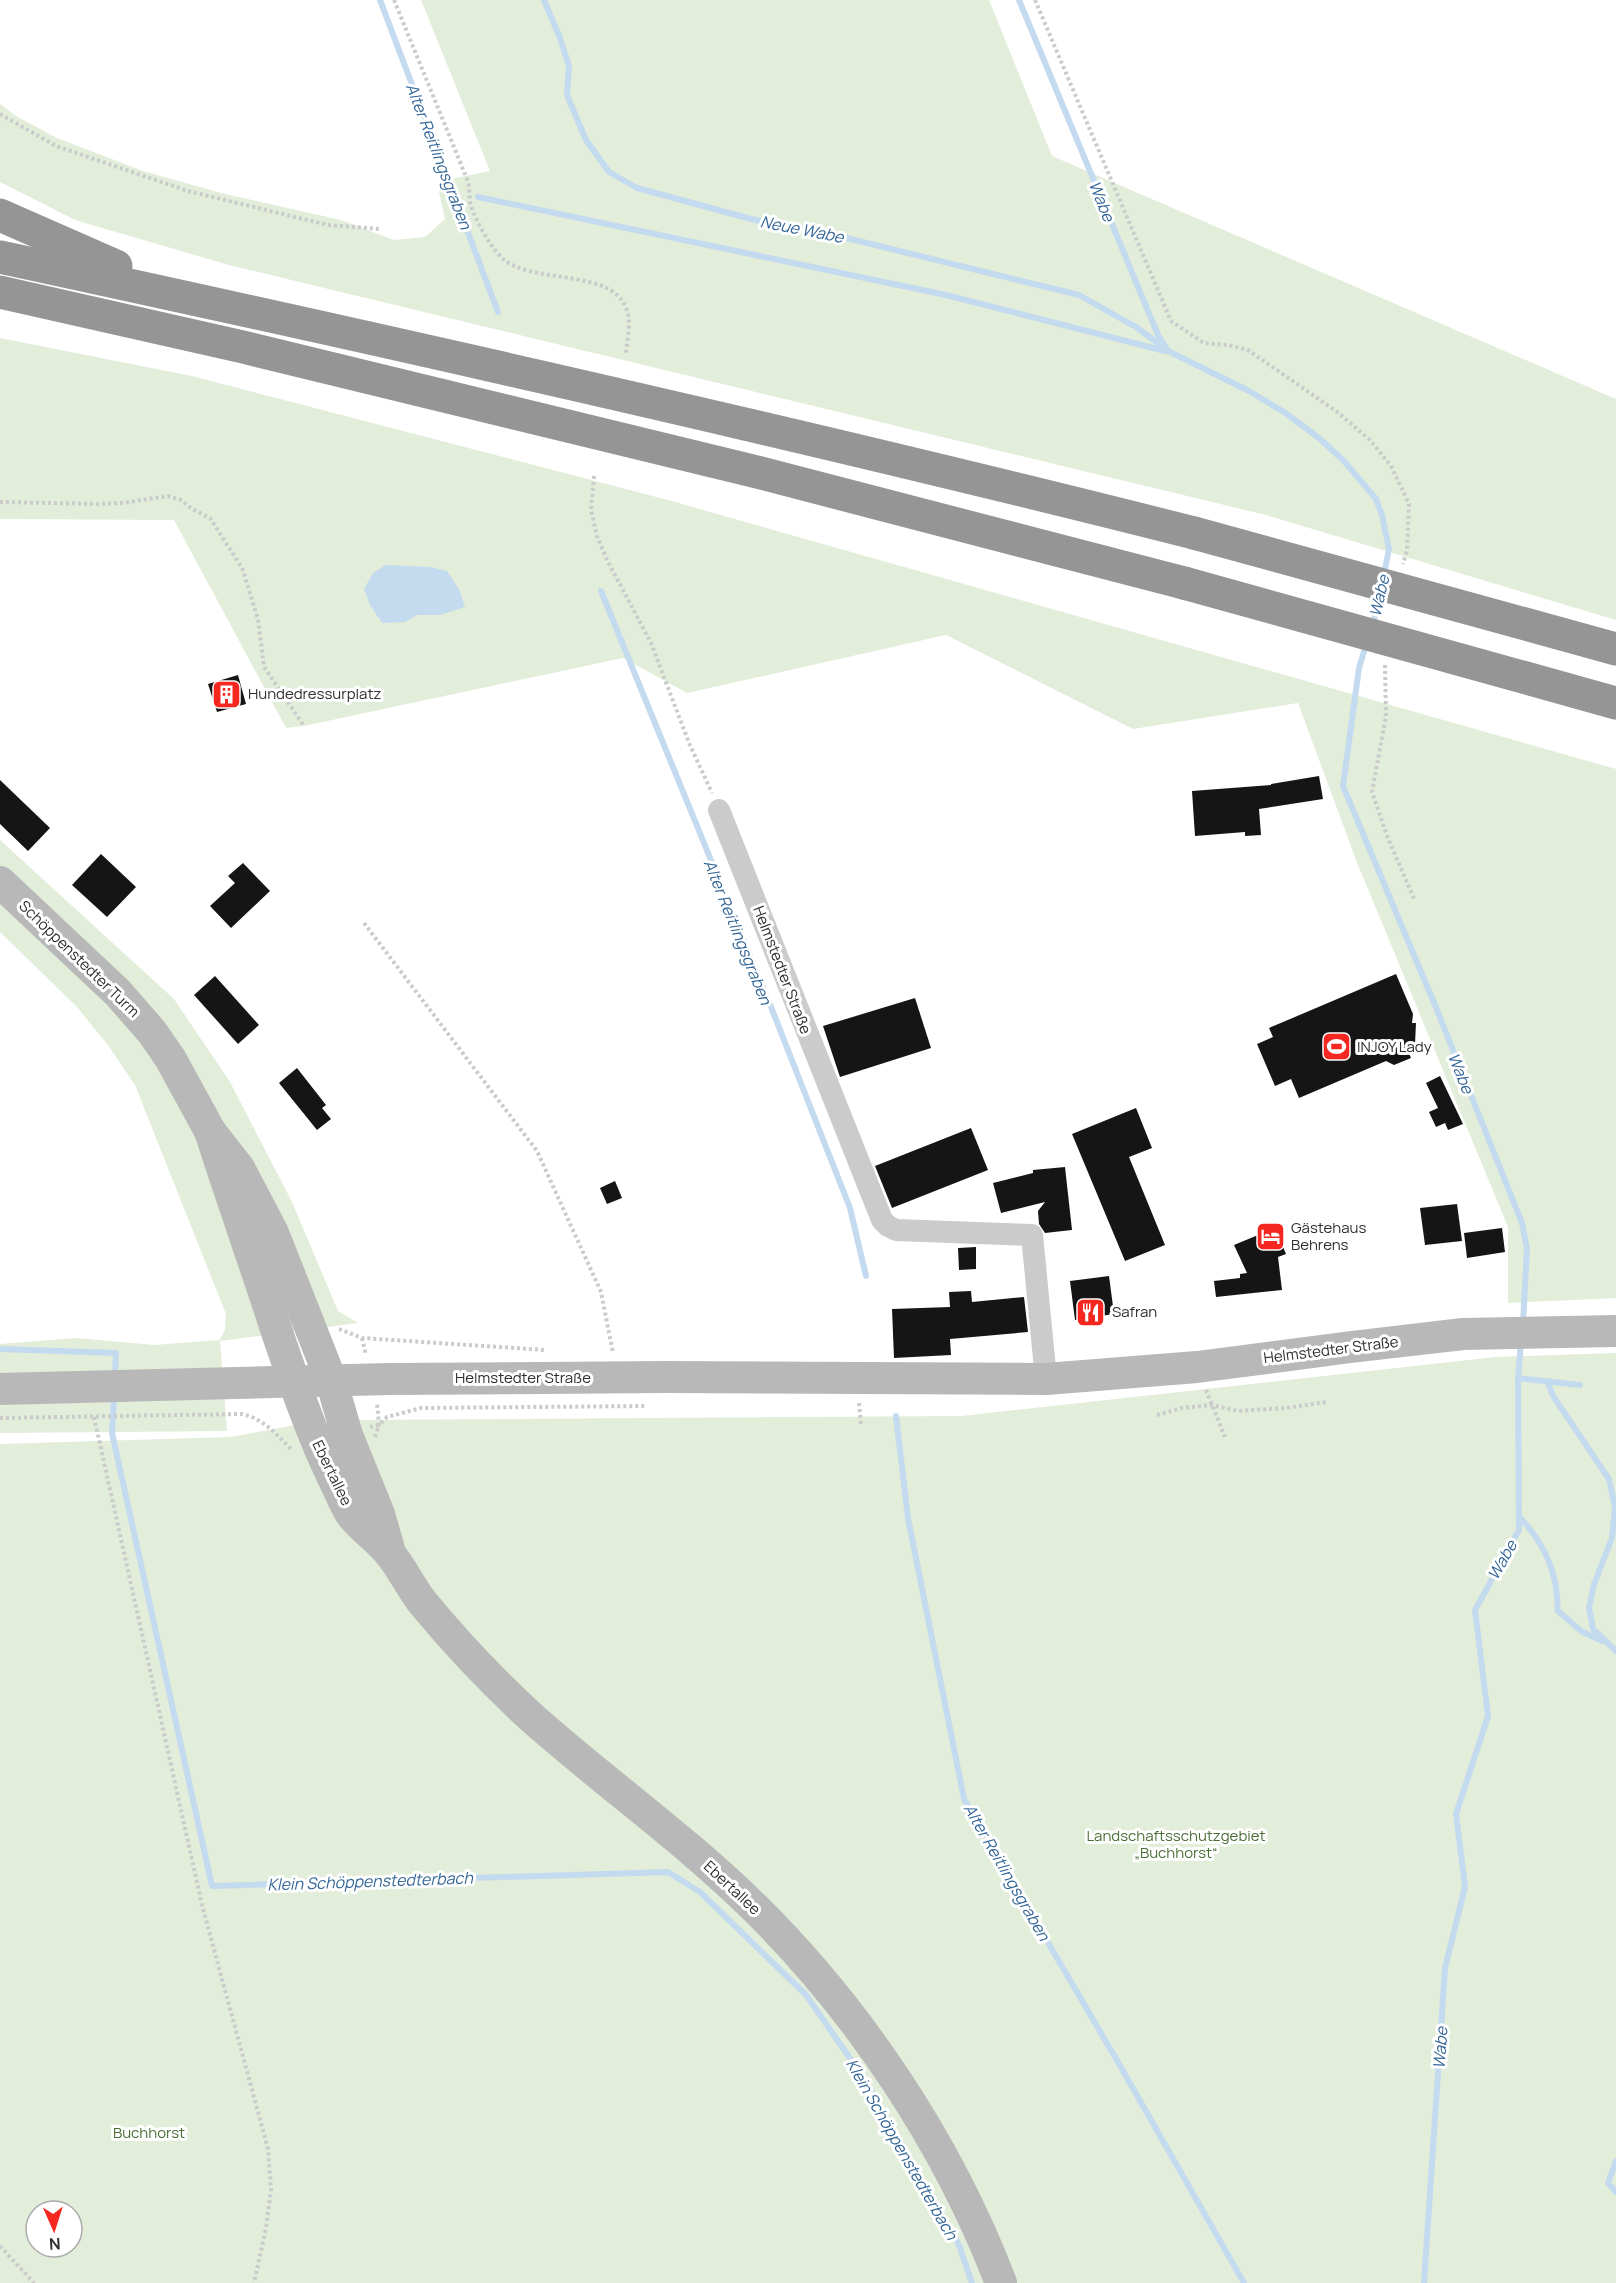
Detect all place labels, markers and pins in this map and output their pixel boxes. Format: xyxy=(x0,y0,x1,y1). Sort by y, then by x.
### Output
building icon: Hundedressurplatz xyxy=(211,678,243,710)
place label: Hundedressurplatz xyxy=(248,683,381,704)
sports icon: INJOY Lady xyxy=(1320,1031,1352,1063)
place label: INJOY Lady xyxy=(1357,1036,1432,1057)
place label: Gästehaus Behrens xyxy=(1291,1217,1366,1255)
hotel icon: Gästehaus Behrens xyxy=(1254,1221,1286,1253)
restaurant icon: Safran xyxy=(1075,1296,1107,1328)
place label: Safran xyxy=(1112,1301,1157,1322)

